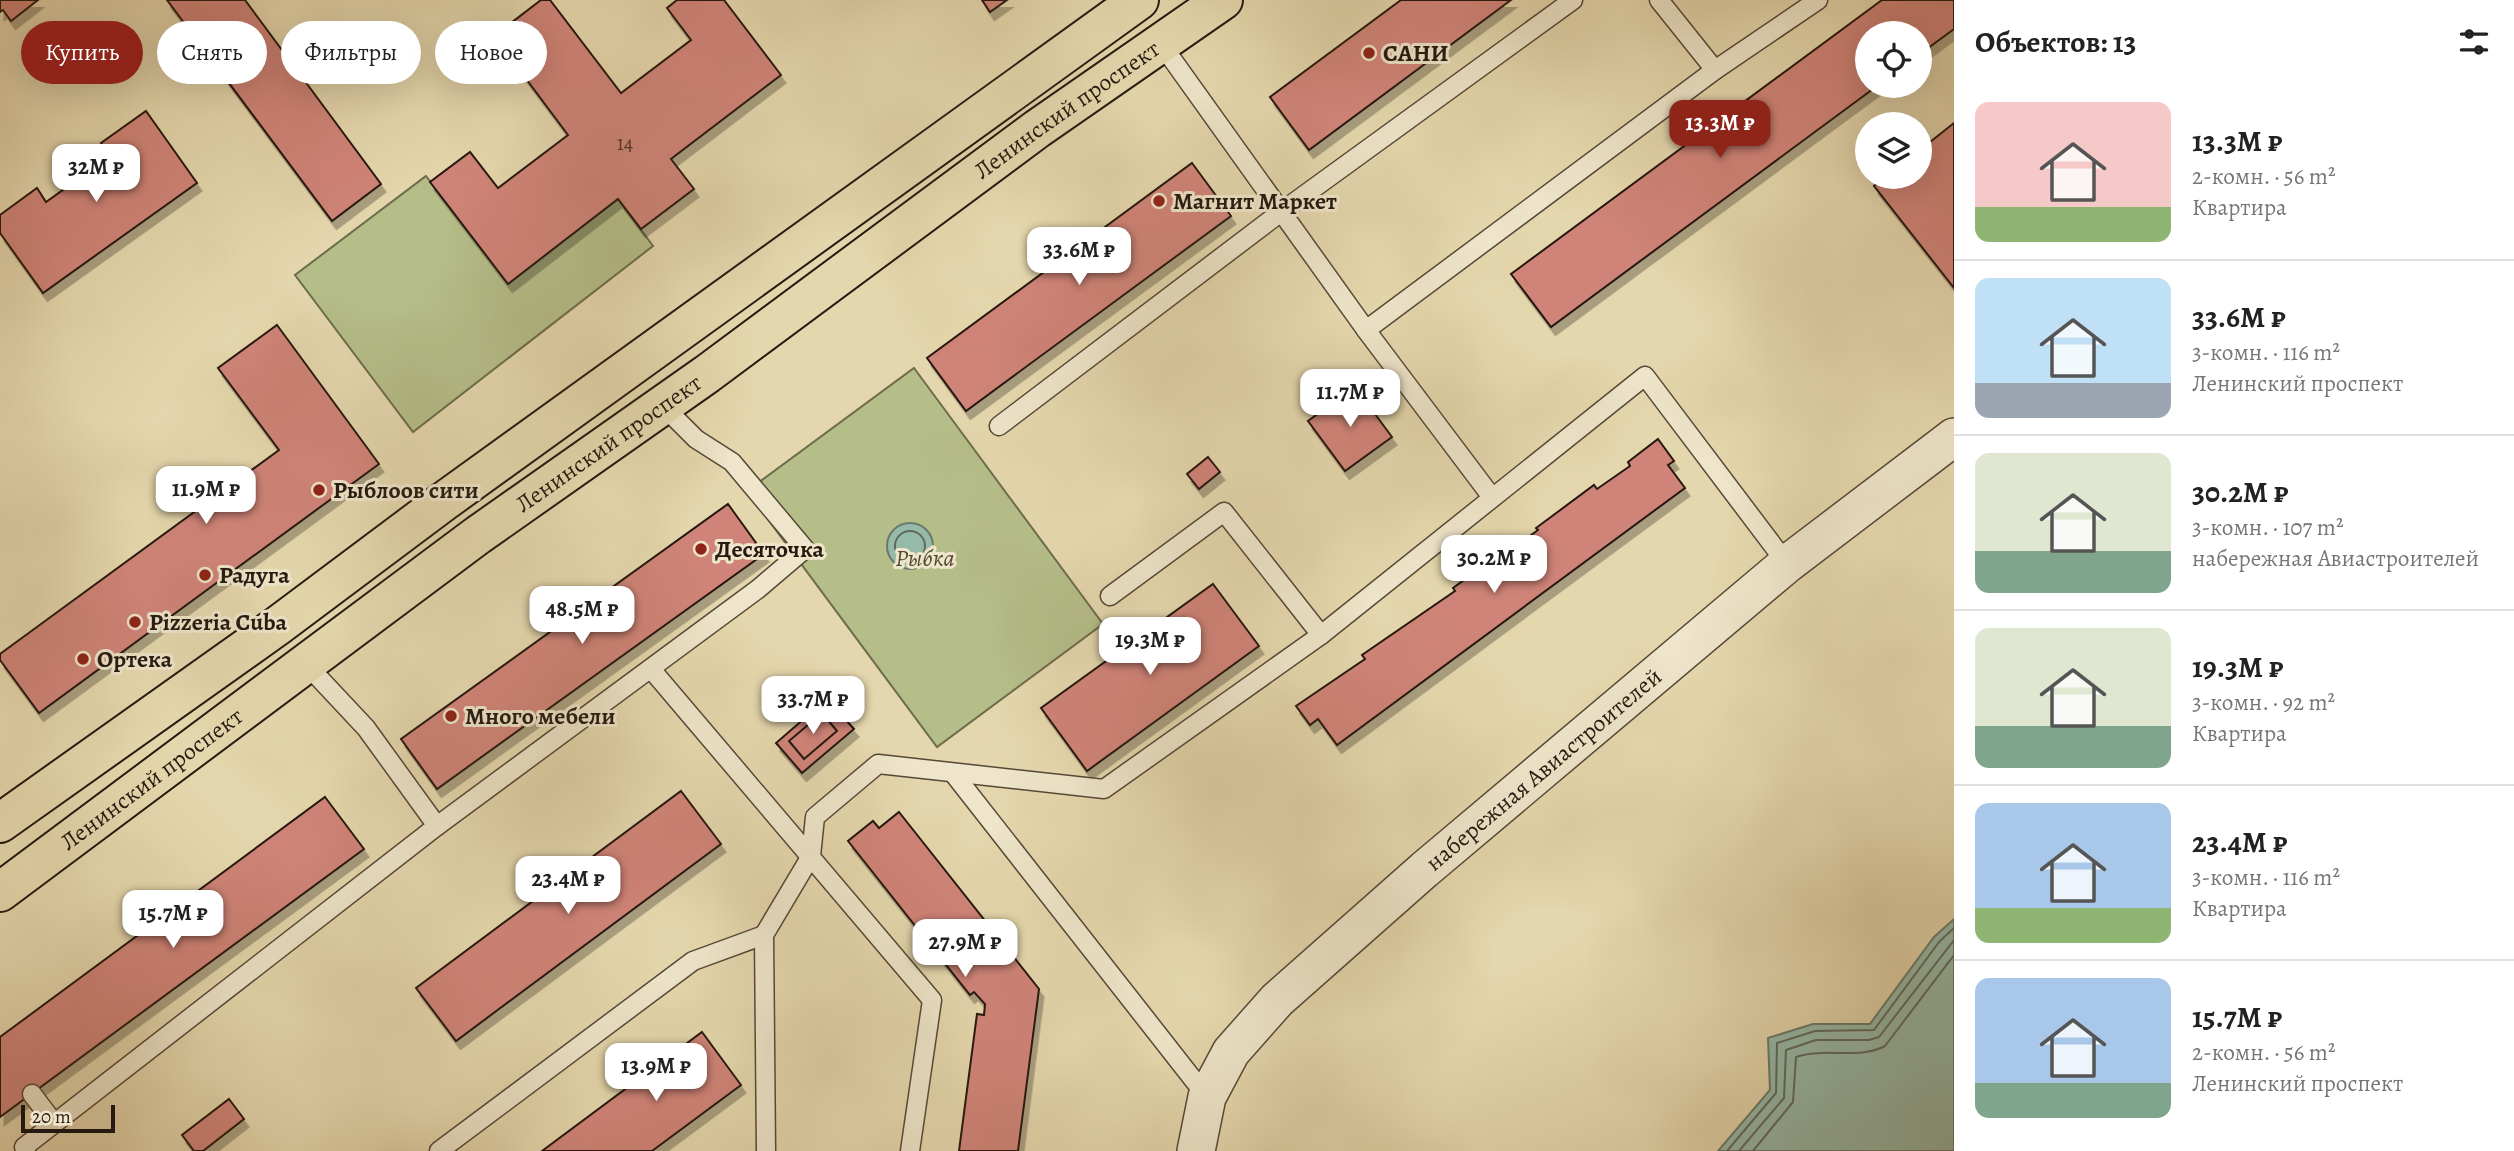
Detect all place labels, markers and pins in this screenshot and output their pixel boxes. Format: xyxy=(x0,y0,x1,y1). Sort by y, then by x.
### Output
place label: САНИ xyxy=(1383,37,1449,69)
marker: САНИ xyxy=(1361,45,1377,61)
pin: 13.3M ₽ xyxy=(1655,100,1785,160)
pin: 32M ₽ xyxy=(47,144,145,204)
place label: Магнит Маркет xyxy=(1173,185,1337,217)
marker: Магнит Маркет xyxy=(1151,193,1167,209)
pin: 33.6M ₽ xyxy=(1014,228,1144,287)
pin: 11.7M ₽ xyxy=(1285,370,1415,429)
pin: 11.9M ₽ xyxy=(141,466,271,526)
place label: Рыблоов сити xyxy=(333,474,479,506)
marker: Рыблоов сити xyxy=(311,482,327,498)
place label: Десяточка xyxy=(715,533,825,565)
pin: 30.2M ₽ xyxy=(1429,536,1559,595)
marker: Десяточка xyxy=(693,541,709,557)
place label: Радуга xyxy=(219,559,290,591)
marker: Радуга xyxy=(197,567,213,583)
pin: 48.5M ₽ xyxy=(517,586,647,646)
place label: Pizzeria Cuba xyxy=(149,606,288,638)
marker: Pizzeria Cuba xyxy=(127,614,143,630)
pin: 19.3M ₽ xyxy=(1085,618,1215,677)
place label: Ортека xyxy=(97,643,173,675)
marker: Ортека xyxy=(75,651,91,667)
pin: 33.7M ₽ xyxy=(748,676,878,736)
place label: Много мебели xyxy=(465,700,616,732)
marker: Много мебели xyxy=(443,708,459,724)
pin: 23.4M ₽ xyxy=(503,856,633,916)
pin: 15.7M ₽ xyxy=(108,890,238,950)
pin: 27.9M ₽ xyxy=(900,920,1030,979)
pin: 13.9M ₽ xyxy=(591,1044,721,1103)

